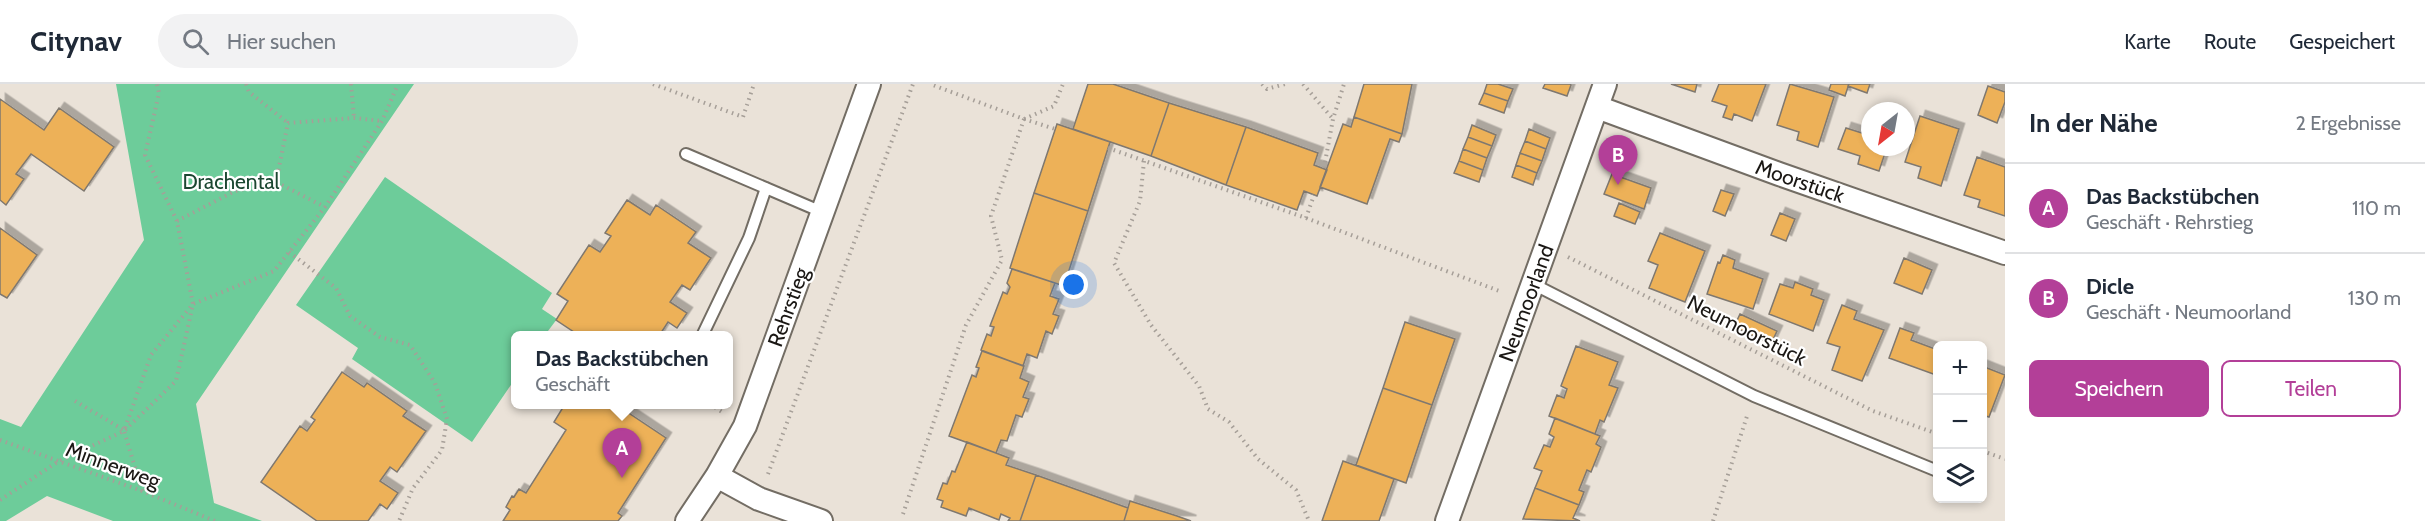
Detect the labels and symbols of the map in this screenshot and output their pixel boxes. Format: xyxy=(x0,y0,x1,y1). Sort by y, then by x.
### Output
north arrow xyxy=(1861,102,1915,156)
pin: B xyxy=(1598,135,1638,185)
street label: Moorstück xyxy=(1752,154,1848,208)
park label: Drachental xyxy=(182,169,280,194)
street label: Neumoorland xyxy=(1493,241,1559,365)
street label: Rehrstieg xyxy=(762,263,814,350)
your location xyxy=(1059,270,1088,299)
street label: Neumoorstück xyxy=(1683,289,1811,371)
pin: A xyxy=(602,428,642,478)
street label: Minnerweg xyxy=(62,436,164,494)

